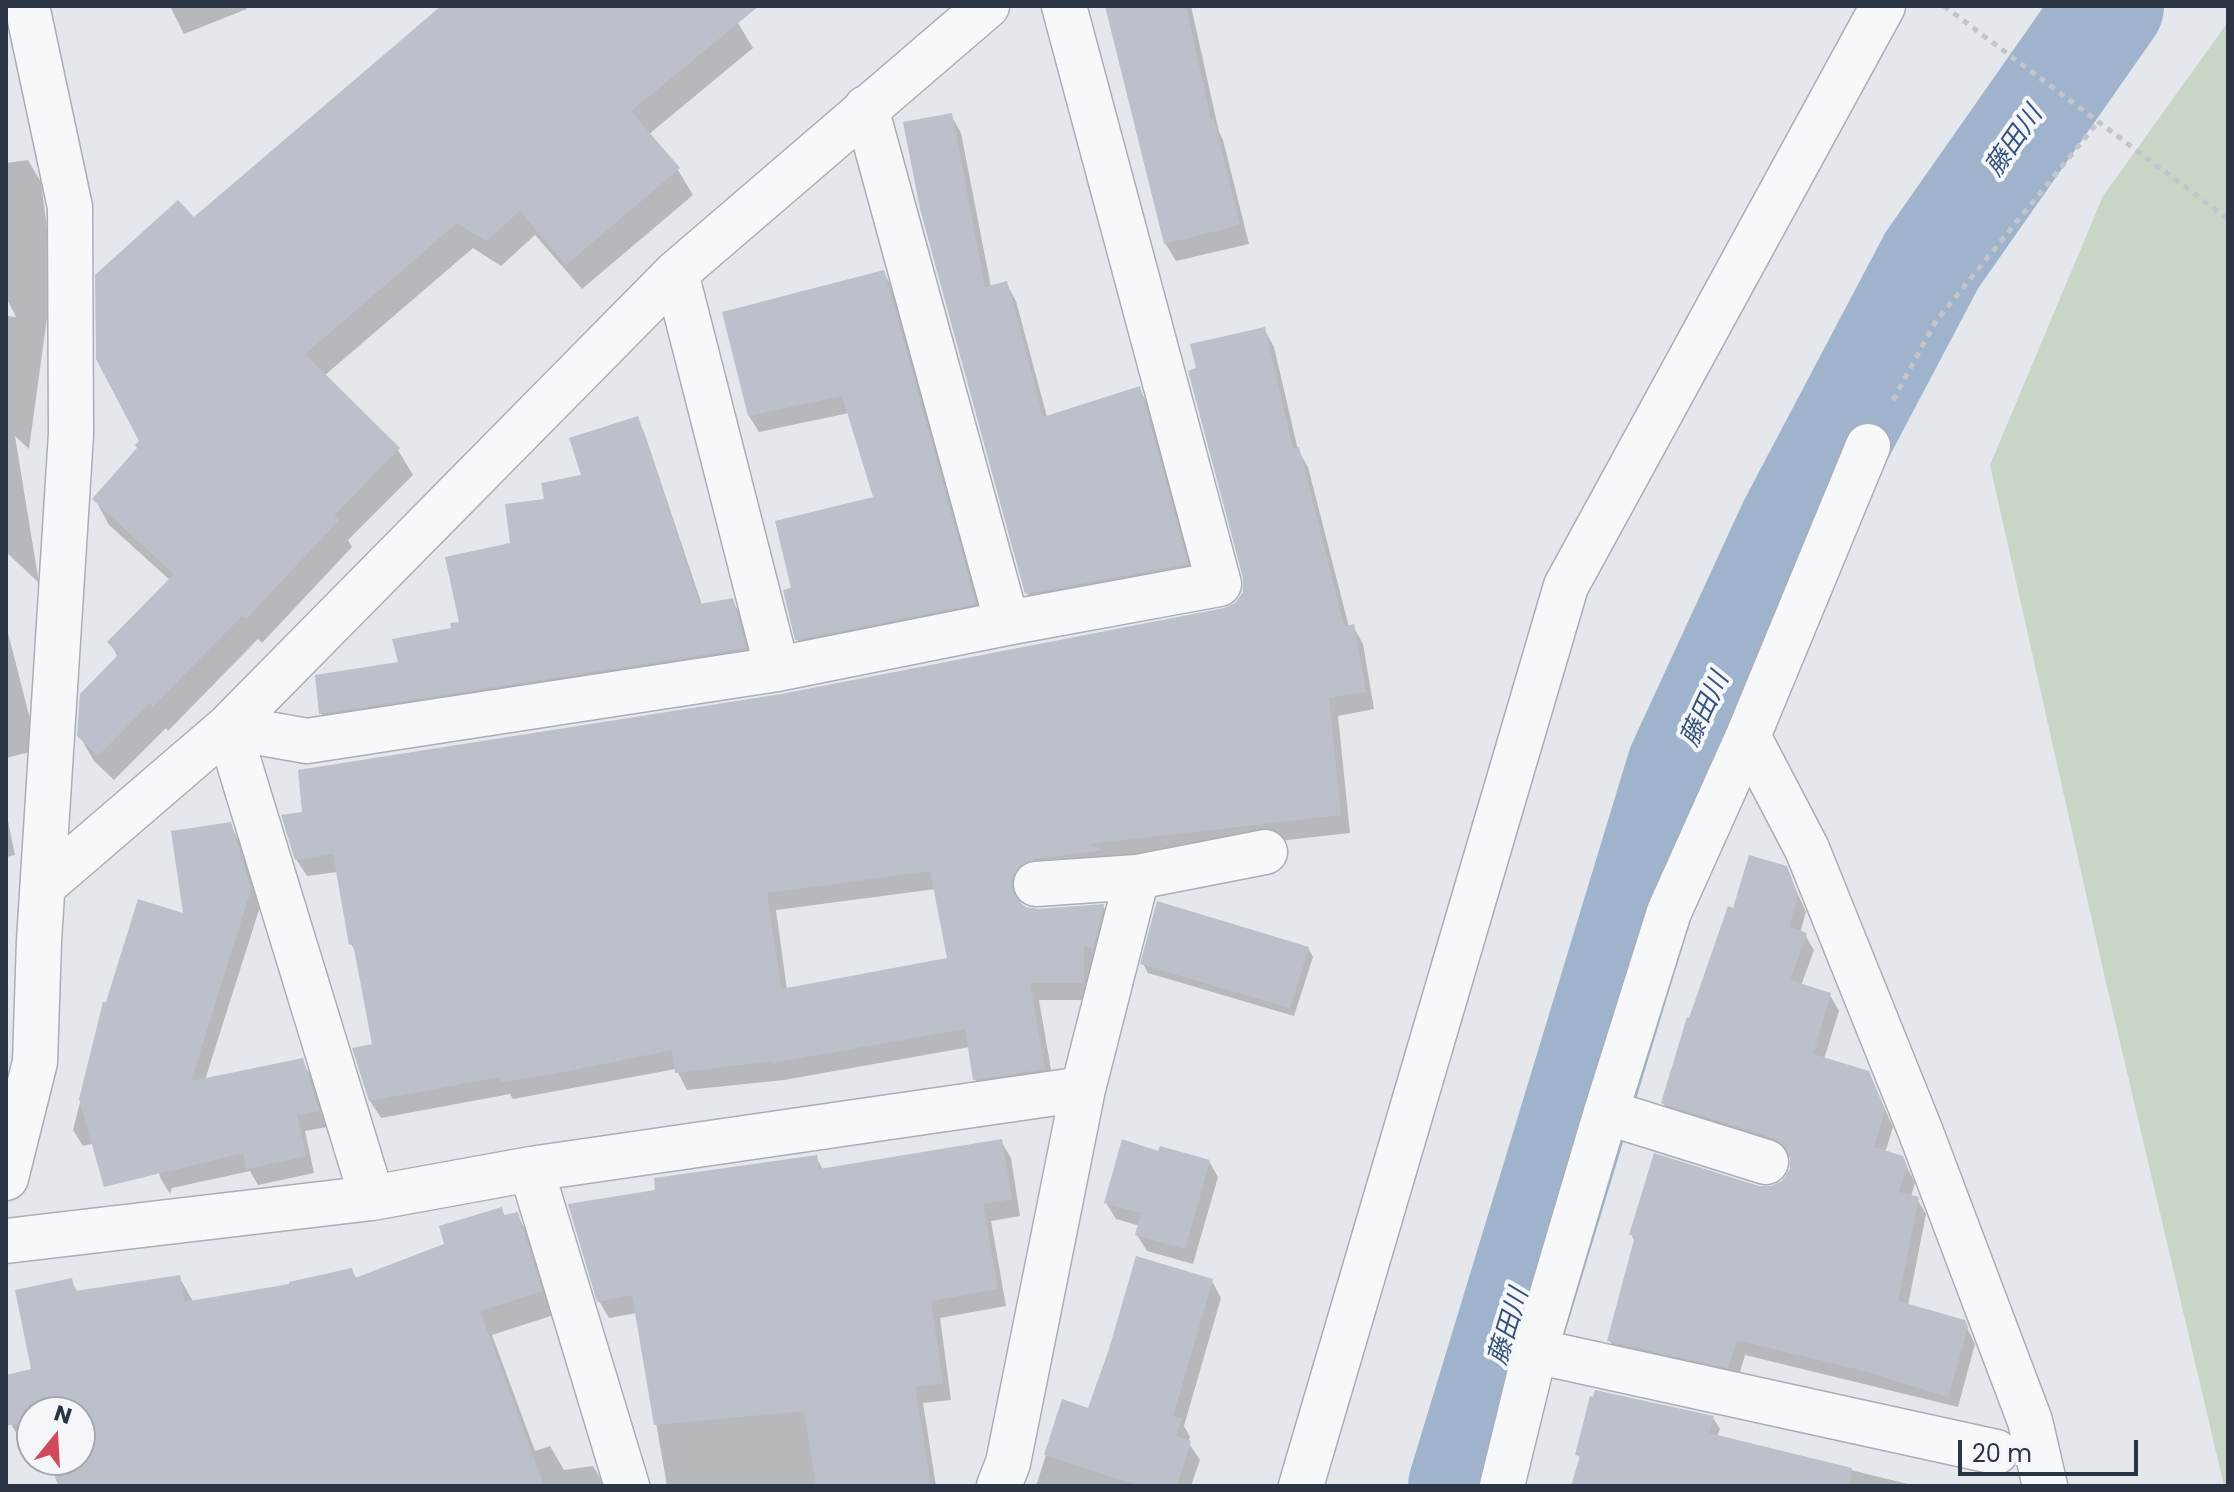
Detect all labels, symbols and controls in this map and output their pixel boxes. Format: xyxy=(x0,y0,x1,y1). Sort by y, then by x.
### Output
water label: 藤田川 xyxy=(1980,101,2050,183)
water label: 藤田川 xyxy=(1675,668,1737,752)
water label: 藤田川 xyxy=(1484,1285,1536,1369)
north arrow xyxy=(16,1396,96,1476)
text: N xyxy=(50,1397,76,1432)
scale bar xyxy=(1962,1424,2142,1474)
text: 20 m xyxy=(1972,1437,2032,1470)

